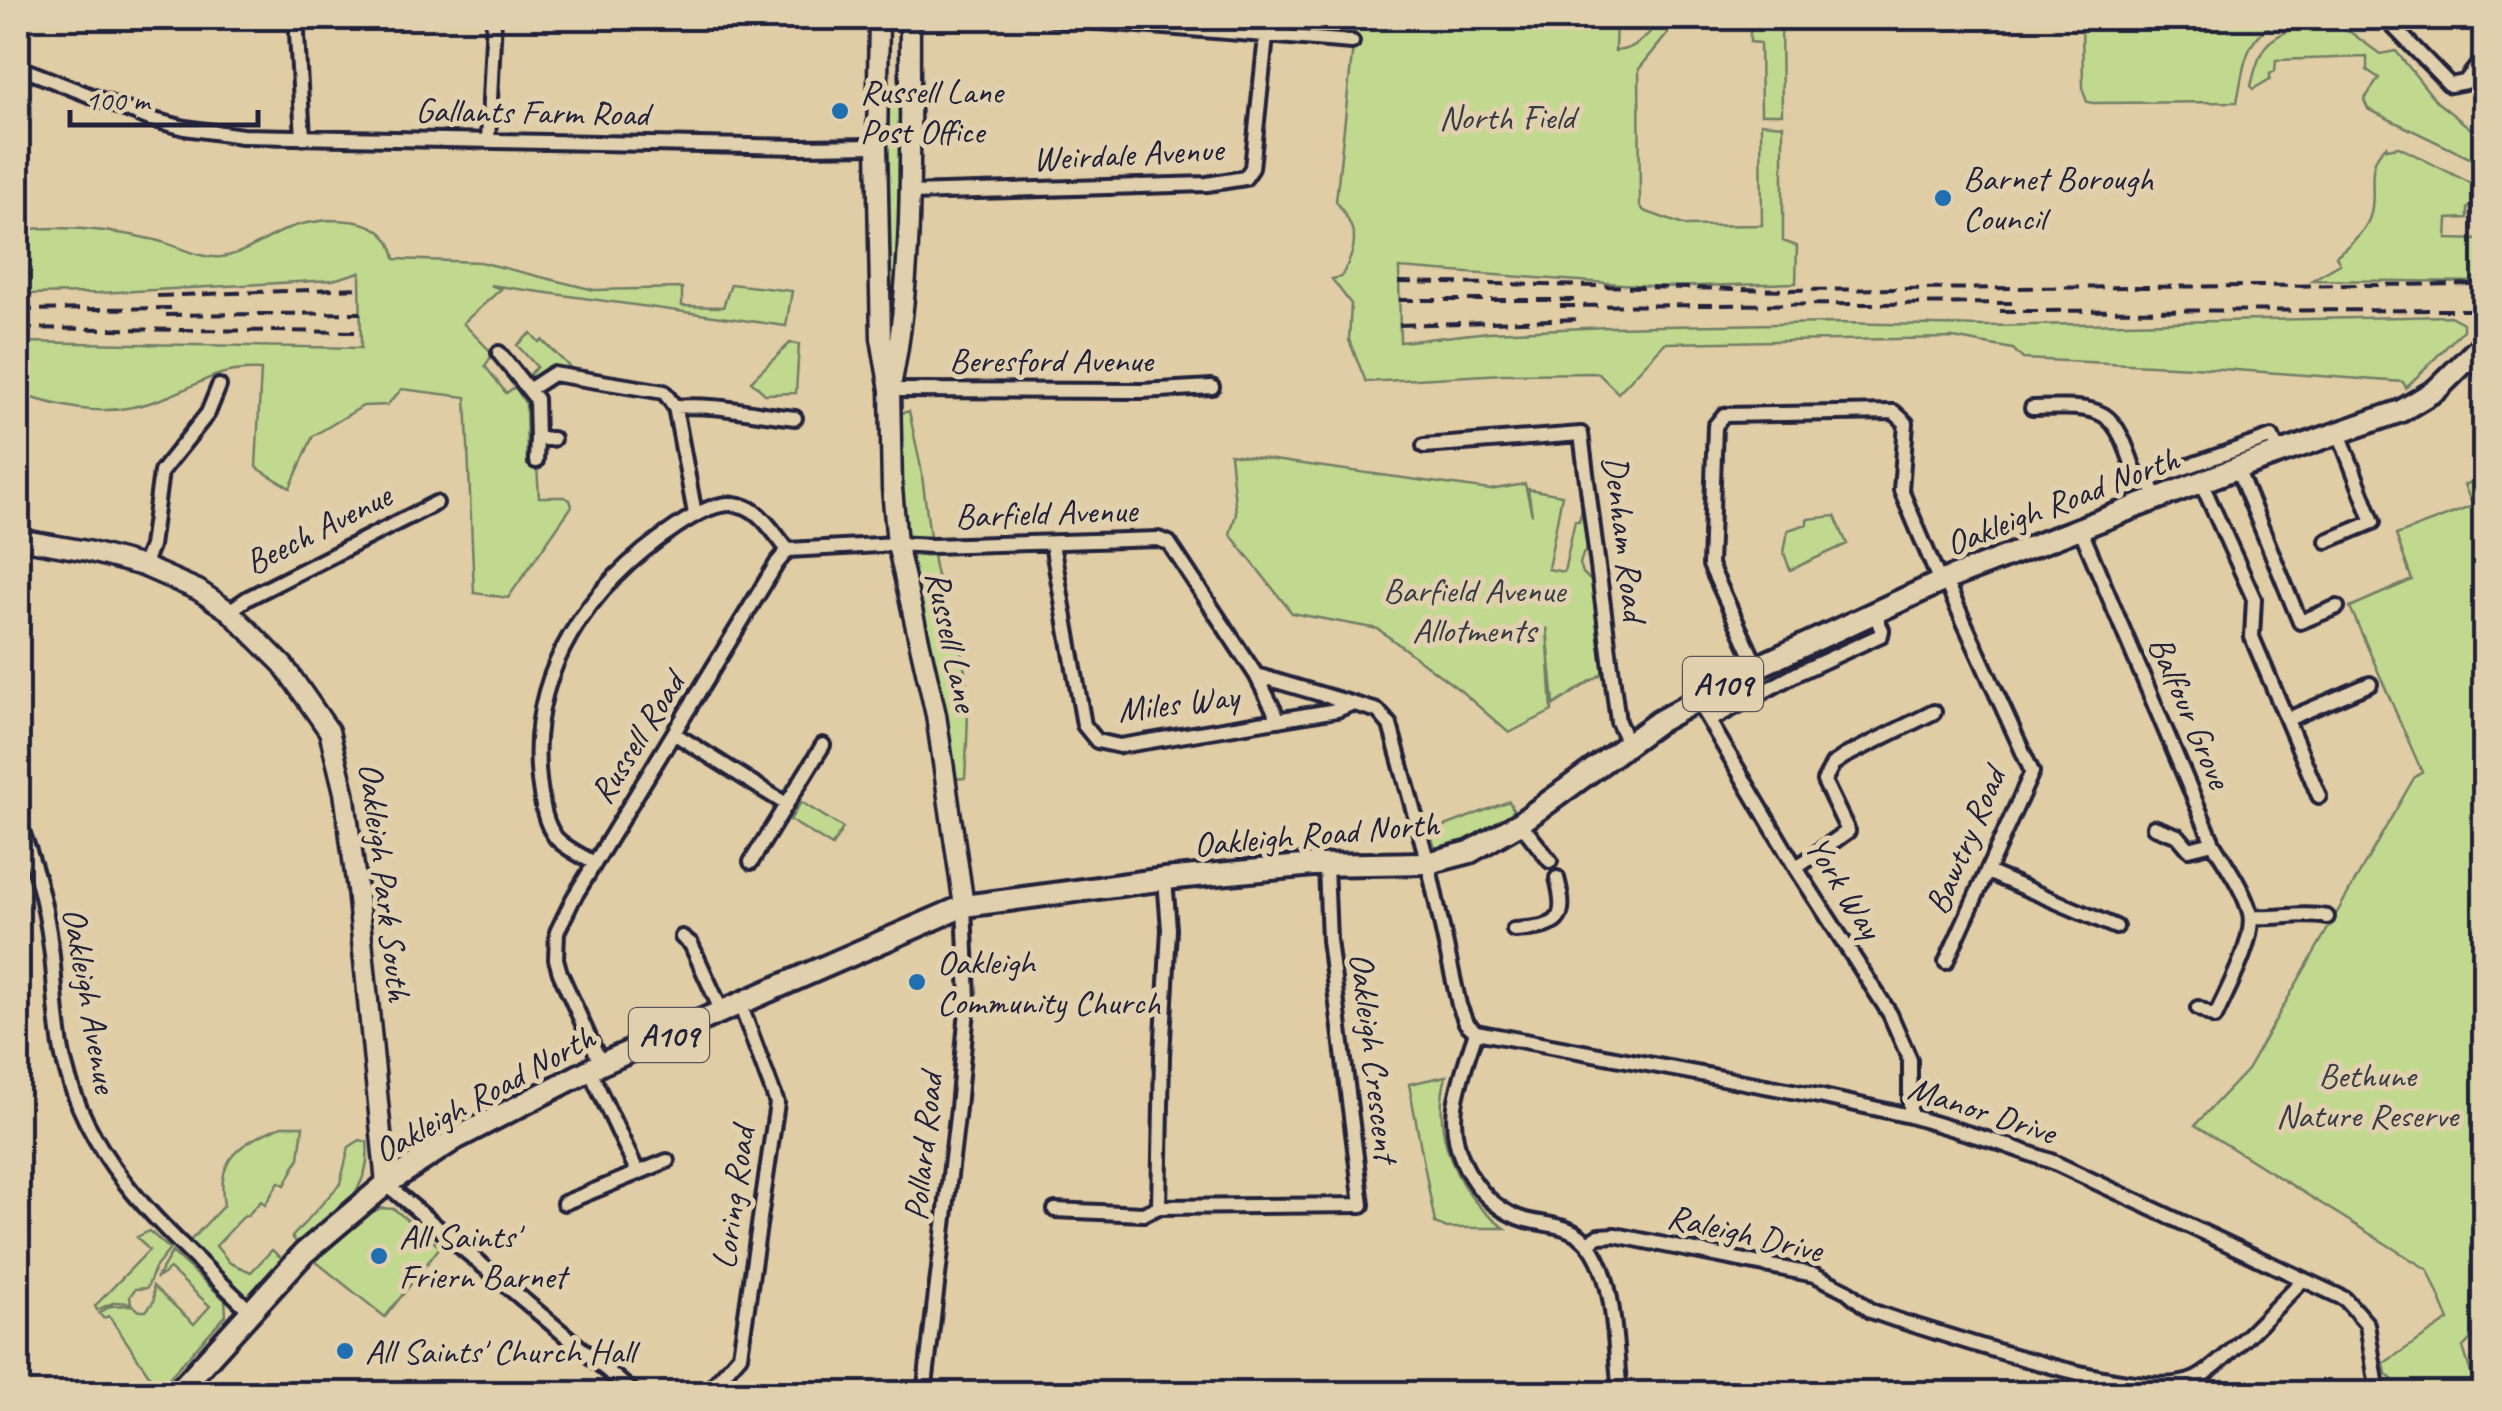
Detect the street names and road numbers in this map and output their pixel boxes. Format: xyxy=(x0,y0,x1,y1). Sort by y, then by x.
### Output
street label: Gallants Farm Road xyxy=(415,87,654,137)
street label: Weirdale Avenue xyxy=(1032,126,1227,181)
street label: Beresford Avenue xyxy=(949,338,1155,383)
street label: Oakleigh Road North xyxy=(1939,435,2187,566)
street label: Denham Road xyxy=(1593,453,1658,628)
street label: Beech Avenue xyxy=(237,472,401,585)
street label: Barfield Avenue xyxy=(954,487,1140,539)
street label: Russell Lane xyxy=(915,567,989,718)
street label: Balfour Grove xyxy=(2138,629,2243,797)
road number: A109 xyxy=(1683,657,1763,711)
street label: Russell Road xyxy=(579,660,698,812)
street label: Miles Way xyxy=(1115,673,1244,733)
street label: Bawtry Road xyxy=(1914,756,2018,921)
street label: Oakleigh Park South xyxy=(348,760,422,1006)
street label: Oakleigh Road North xyxy=(1192,801,1442,867)
street label: York Way xyxy=(1795,827,1895,949)
street label: Oakleigh Avenue xyxy=(52,904,129,1099)
street label: Oakleigh Crescent xyxy=(1339,950,1410,1168)
road number: A109 xyxy=(629,1008,709,1062)
street label: Oakleigh Road North xyxy=(366,1014,604,1173)
street label: Manor Drive xyxy=(1903,1065,2064,1156)
street label: Pollard Road xyxy=(893,1066,954,1223)
street label: Loring Road xyxy=(701,1119,766,1272)
street label: Raleigh Drive xyxy=(1663,1193,1829,1273)

